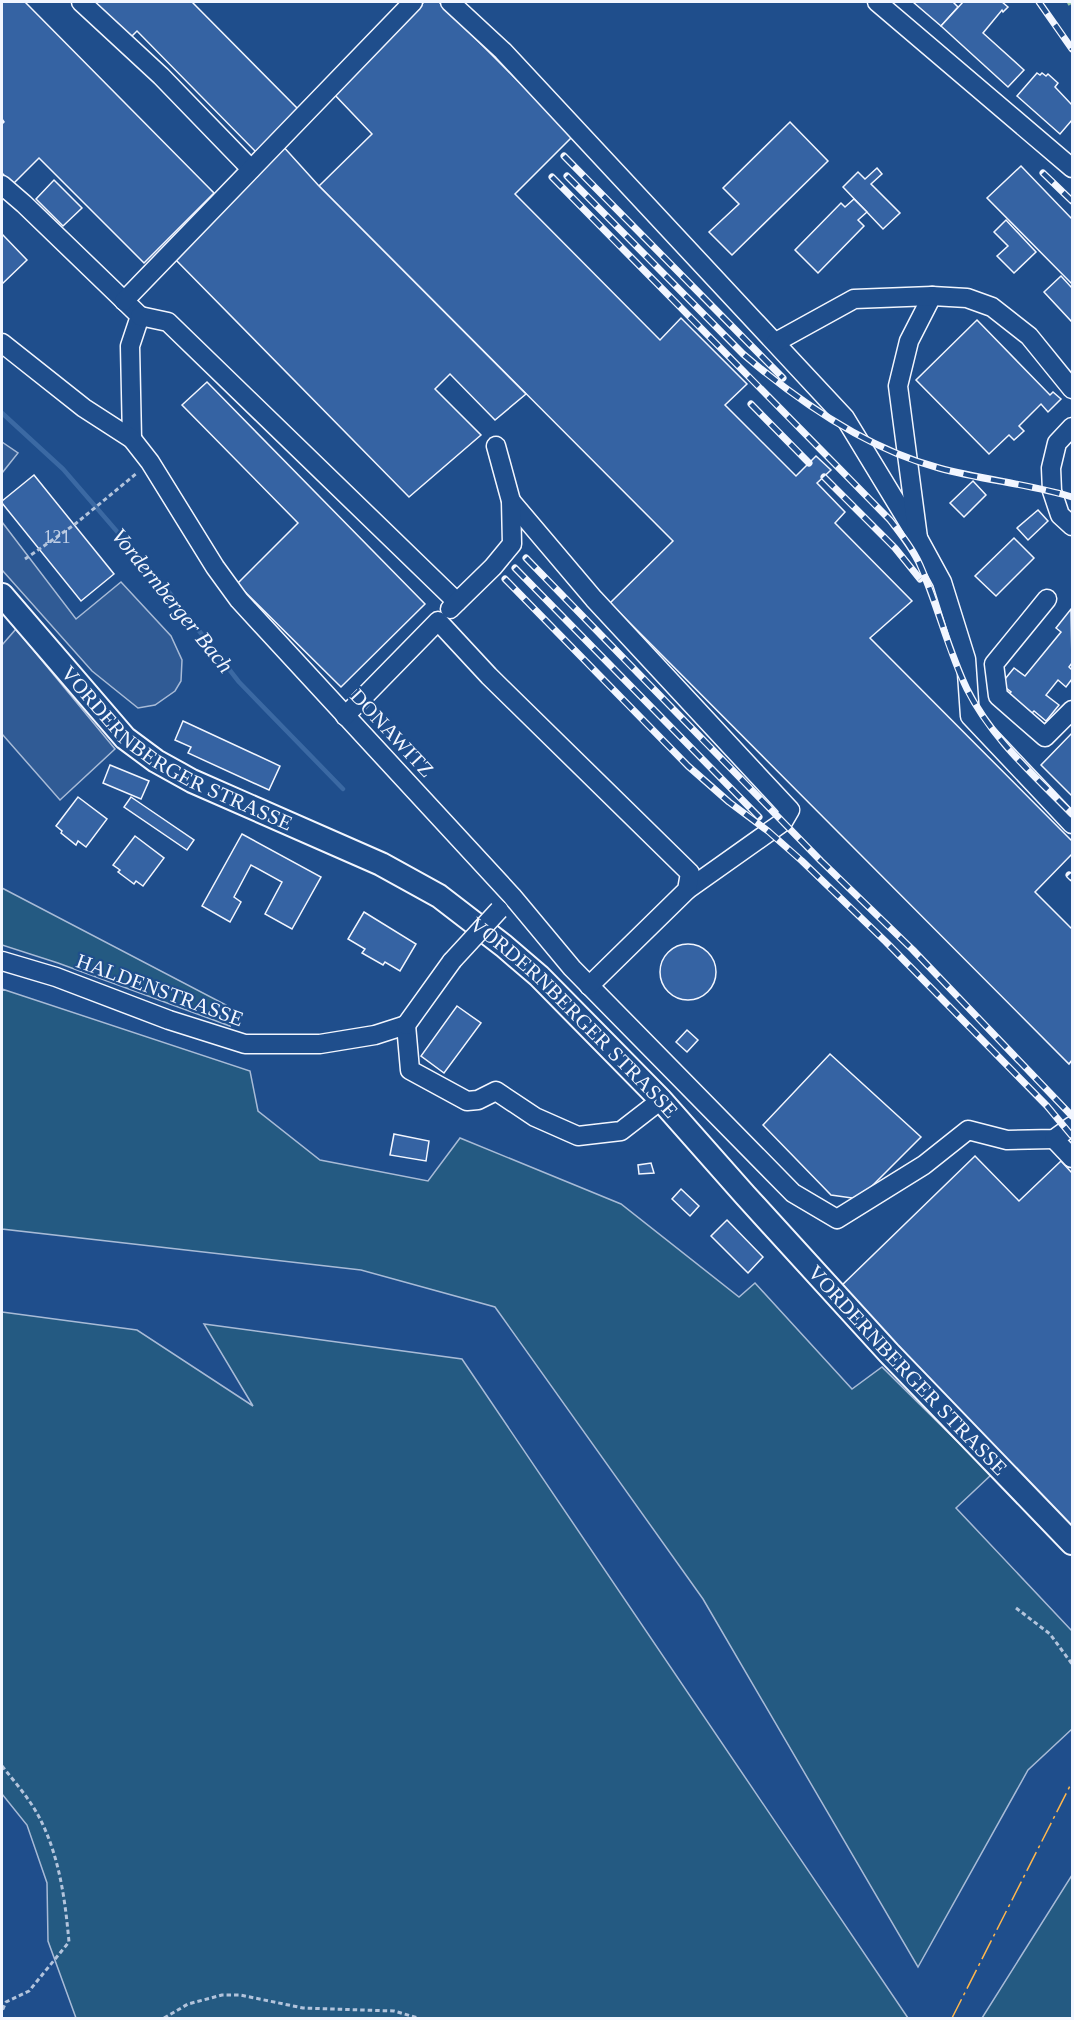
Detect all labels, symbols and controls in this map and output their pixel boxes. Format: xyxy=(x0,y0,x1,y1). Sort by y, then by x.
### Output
water label: Vordernberger Bach xyxy=(107,523,239,678)
house number: 121 xyxy=(44,527,71,547)
street label: VORDERNBERGER STRASSE xyxy=(56,661,296,836)
street label: DONAWITZ xyxy=(345,684,439,782)
street label: VORDERNBERGER STRASSE xyxy=(465,912,683,1123)
street label: HALDENSTRASSE xyxy=(73,949,247,1031)
street label: VORDERNBERGER STRASSE xyxy=(803,1260,1012,1480)

